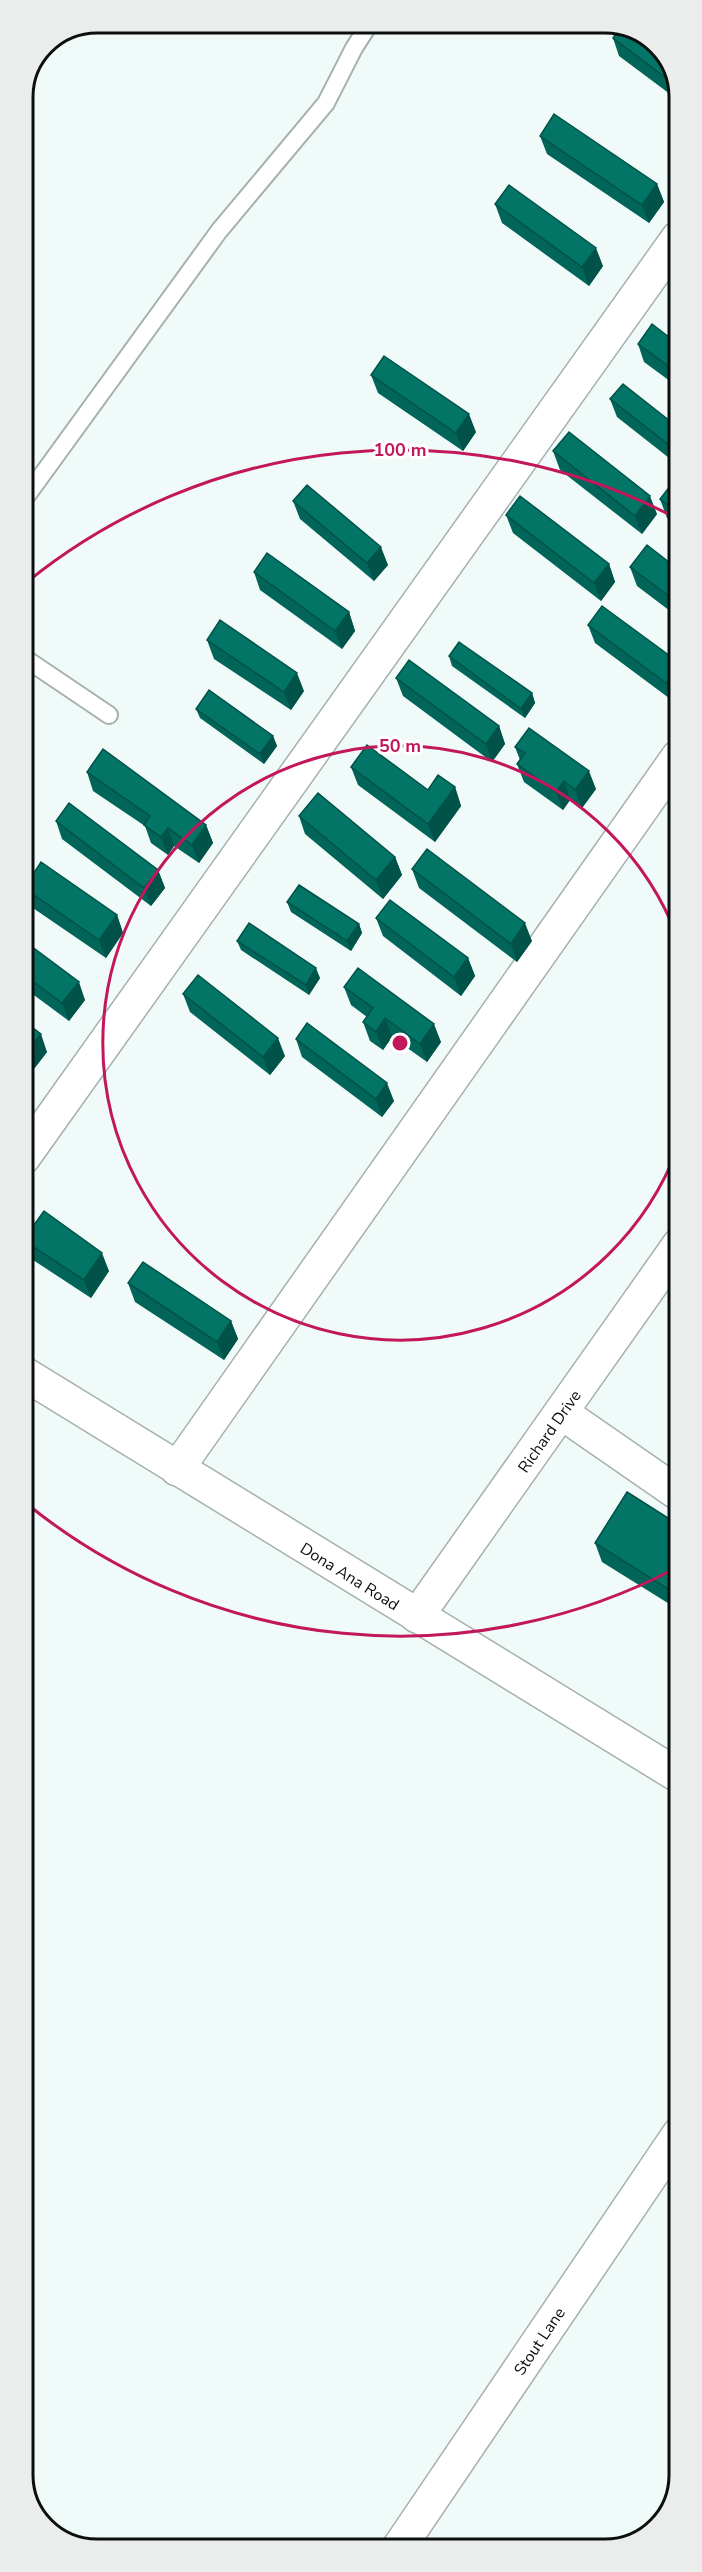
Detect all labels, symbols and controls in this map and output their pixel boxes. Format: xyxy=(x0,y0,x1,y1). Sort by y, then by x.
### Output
text: 100 m xyxy=(373,438,427,462)
text: 50 m xyxy=(379,734,421,758)
centre of rings xyxy=(390,1033,410,1053)
street label: Richard Drive xyxy=(513,1386,586,1477)
street label: Dona Ana Road xyxy=(296,1538,403,1616)
street label: Stout Lane xyxy=(509,2303,571,2380)

